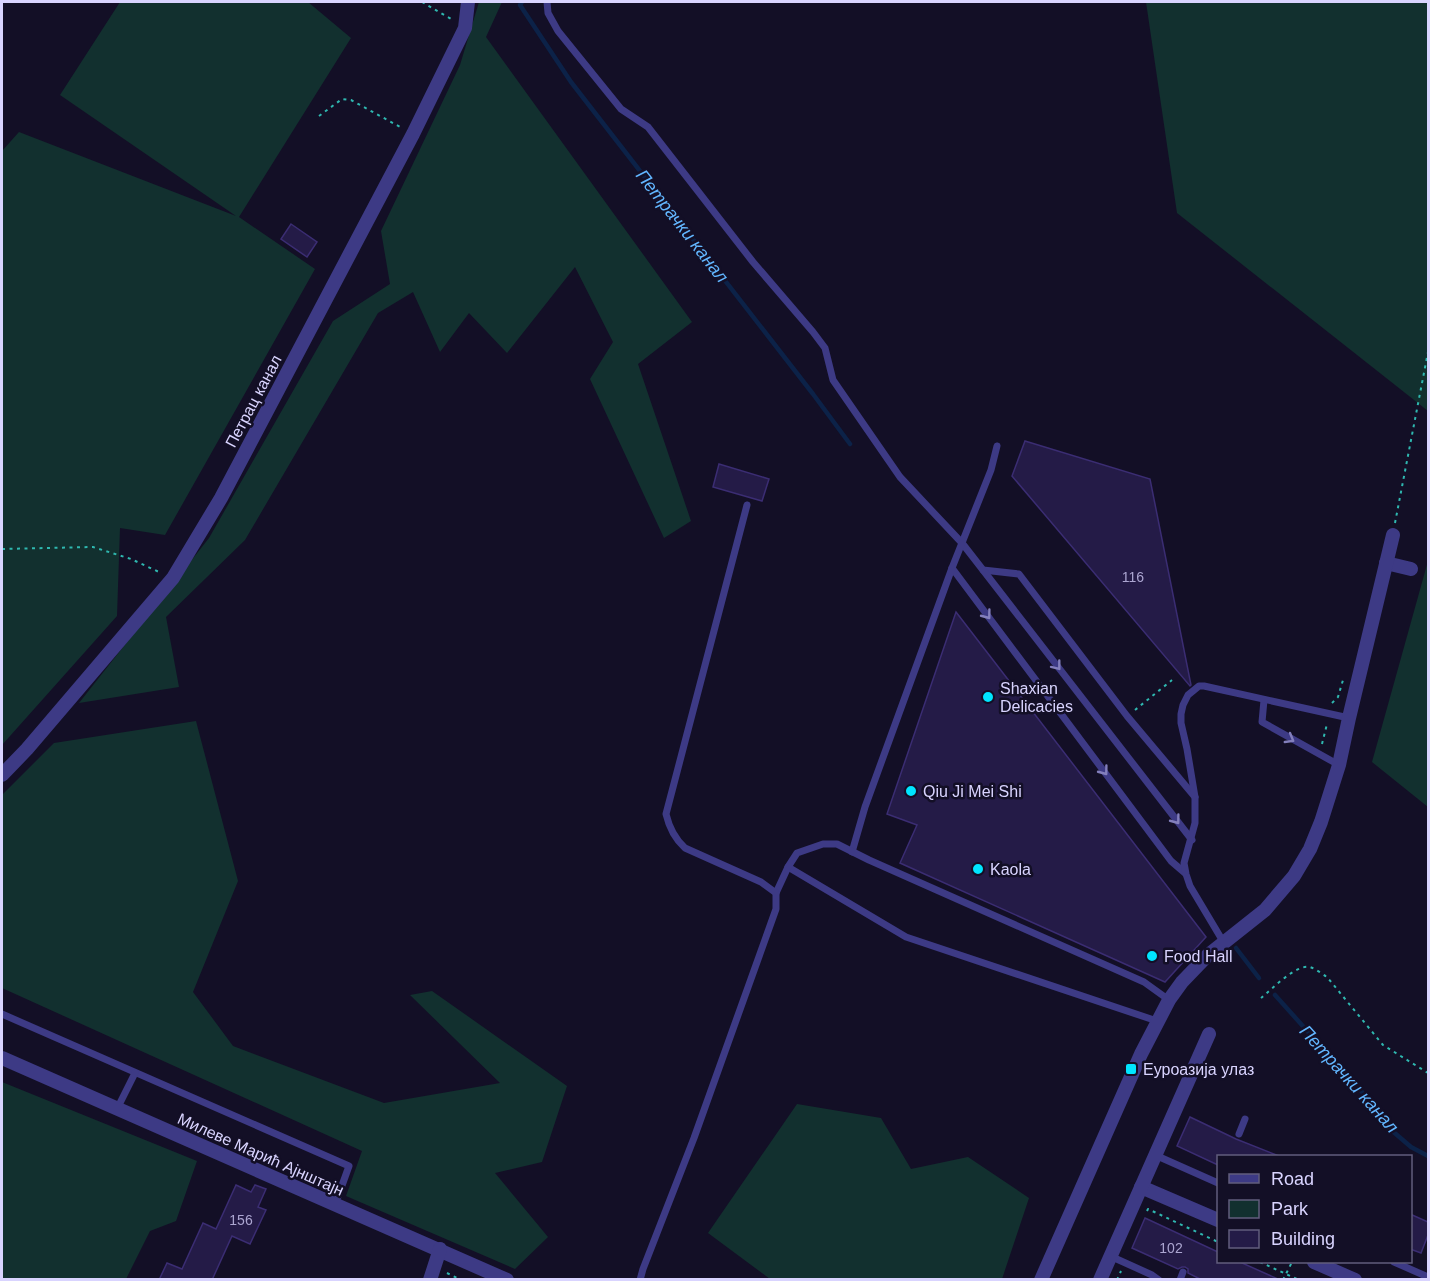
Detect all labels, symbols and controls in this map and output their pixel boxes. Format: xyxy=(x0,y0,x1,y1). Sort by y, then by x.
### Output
water label: Петрачки канал xyxy=(632,166,732,286)
street label: Петрац канал xyxy=(222,352,285,450)
house number: 116 xyxy=(1122,569,1144,585)
one-way arrow xyxy=(979,609,990,620)
one-way arrow xyxy=(1050,659,1061,670)
place label: Shaxian Delicacies xyxy=(1000,680,1073,715)
marker: Shaxian Delicacies xyxy=(981,690,995,704)
one-way arrow xyxy=(1284,731,1294,743)
one-way arrow xyxy=(1096,765,1107,776)
place label: Qiu Ji Mei Shi xyxy=(923,783,1022,800)
marker: Qiu Ji Mei Shi xyxy=(904,784,918,798)
one-way arrow xyxy=(1169,813,1180,824)
place label: Kaola xyxy=(990,861,1031,878)
marker: Kaola xyxy=(971,862,985,876)
place label: Food Hall xyxy=(1164,948,1232,965)
marker: Food Hall xyxy=(1145,949,1159,963)
water label: Петрачки канал xyxy=(1296,1021,1402,1137)
place label: Еуроазија улаз xyxy=(1143,1061,1254,1078)
marker: Еуроазија улаз xyxy=(1124,1062,1138,1076)
street label: Милеве Марић Ајнштајн xyxy=(175,1110,347,1199)
legend xyxy=(1217,1155,1412,1263)
text: Road xyxy=(1271,1169,1314,1189)
text: Park xyxy=(1271,1199,1309,1219)
house number: 156 xyxy=(229,1212,253,1228)
text: Building xyxy=(1271,1229,1335,1249)
house number: 102 xyxy=(1159,1240,1183,1256)

